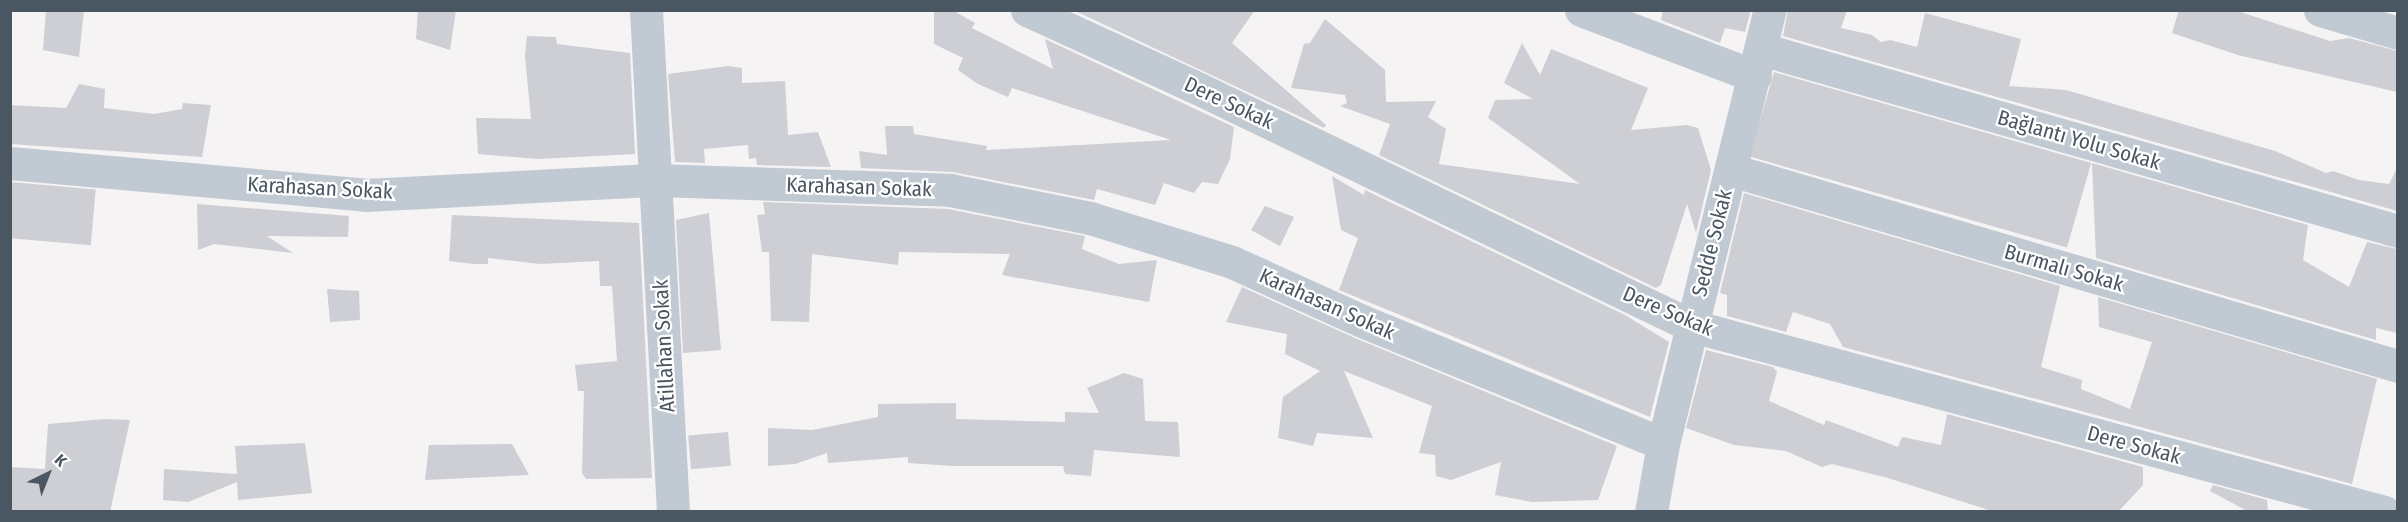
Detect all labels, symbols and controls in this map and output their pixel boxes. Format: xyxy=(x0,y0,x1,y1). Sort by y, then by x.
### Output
street label: Dere Sokak xyxy=(1180,71,1278,135)
street label: Bağlantı Yolu Sokak xyxy=(1995,105,2163,175)
street label: Karahasan Sokak xyxy=(247,172,393,204)
street label: Karahasan Sokak xyxy=(786,172,932,202)
street label: Sedde Sokak xyxy=(1687,187,1737,299)
street label: Burmalı Sokak xyxy=(2002,239,2126,297)
street label: Karahasan Sokak xyxy=(1255,263,1399,345)
street label: Atillahan Sokak xyxy=(648,279,680,413)
street label: Dere Sokak xyxy=(1619,281,1717,341)
street label: Dere Sokak xyxy=(2085,420,2183,470)
north arrow xyxy=(18,444,78,504)
text: K xyxy=(51,450,70,471)

